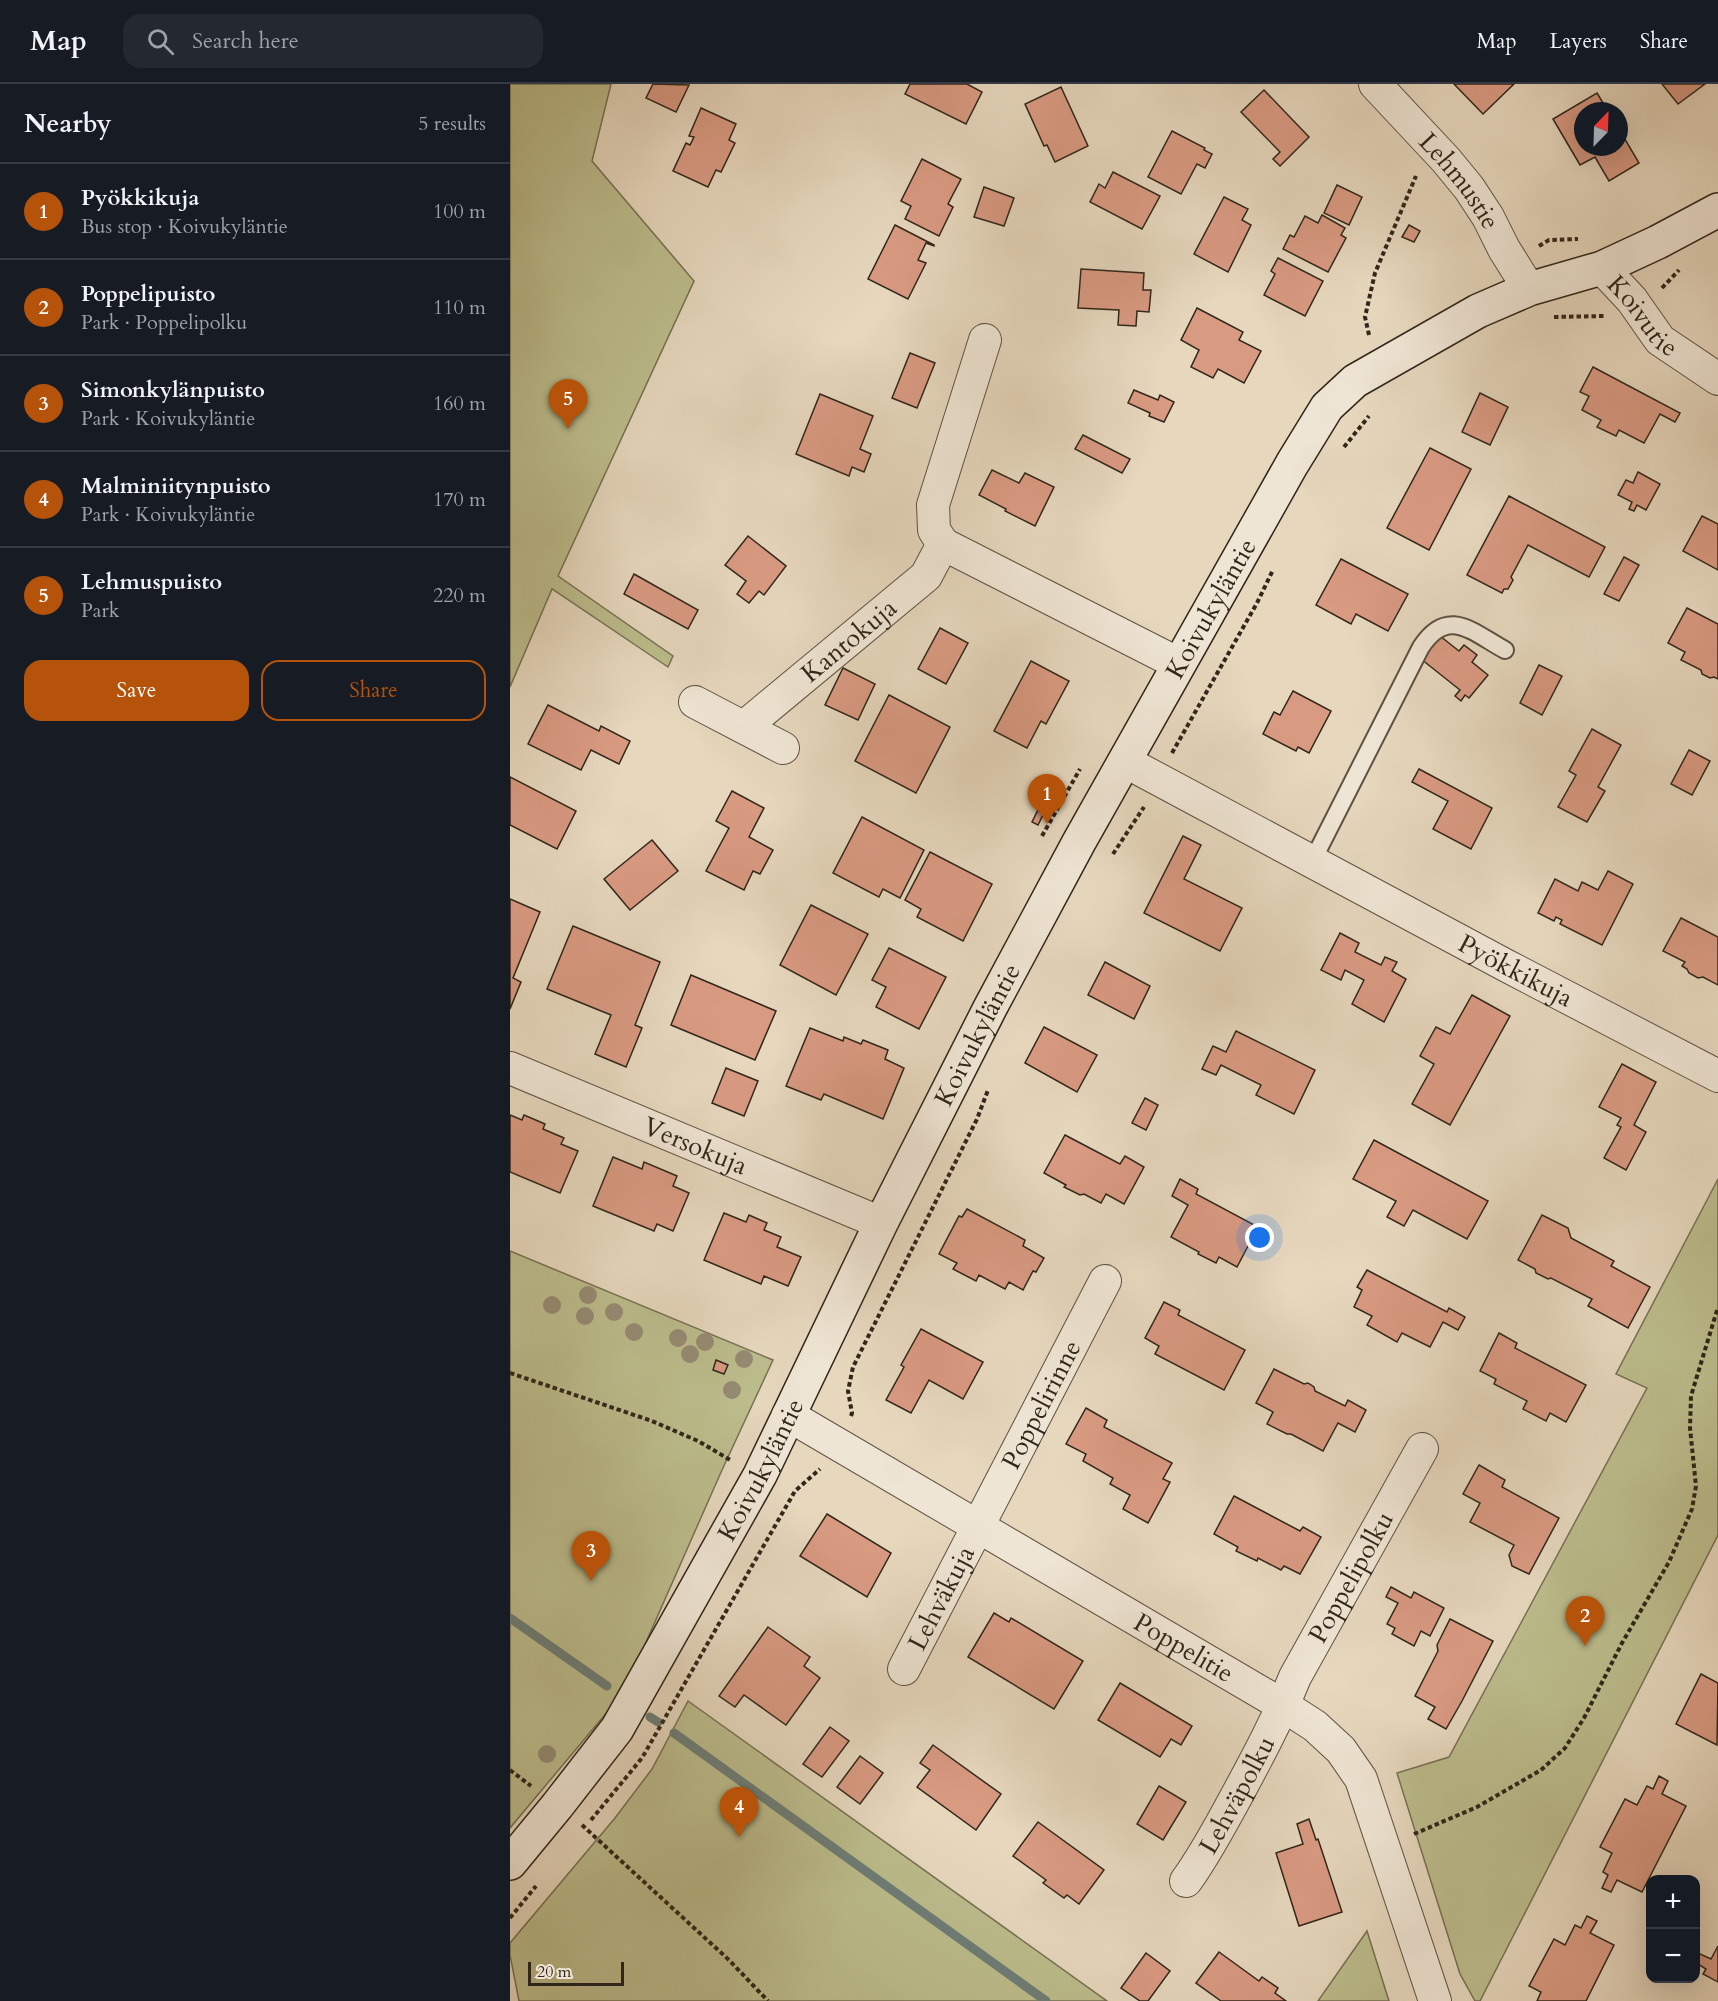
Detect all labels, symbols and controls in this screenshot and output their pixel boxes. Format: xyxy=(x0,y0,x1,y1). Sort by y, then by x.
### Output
search box xyxy=(123,14,543,68)
text: Map xyxy=(30,22,87,60)
icon: search xyxy=(144,25,177,58)
text: Search here xyxy=(192,26,299,56)
text: Map xyxy=(1477,27,1517,56)
text: Layers xyxy=(1550,27,1607,56)
text: Share xyxy=(1640,27,1688,56)
north arrow xyxy=(1574,102,1628,156)
text: Nearby xyxy=(24,106,112,141)
text: 5 results xyxy=(418,110,486,137)
street label: Lehmustie xyxy=(1411,125,1508,235)
text: Pyökkikuja xyxy=(81,183,199,213)
text: 1 xyxy=(38,198,49,225)
text: 100 m xyxy=(433,198,486,225)
text: Bus stop · Koivukyläntie xyxy=(81,213,288,240)
street label: Koivutie xyxy=(1599,267,1684,365)
text: Poppelipuisto xyxy=(81,279,215,309)
text: 2 xyxy=(38,294,49,321)
text: 110 m xyxy=(433,294,486,321)
text: Park · Poppelipolku xyxy=(81,309,247,336)
text: Simonkylänpuisto xyxy=(81,375,265,405)
pin: 5 xyxy=(548,380,588,429)
text: 3 xyxy=(38,390,49,417)
text: 160 m xyxy=(433,390,486,417)
text: Park · Koivukyläntie xyxy=(81,405,255,432)
text: Malminiitynpuisto xyxy=(81,471,271,501)
text: 4 xyxy=(38,486,49,513)
text: 170 m xyxy=(433,486,486,513)
text: Park · Koivukyläntie xyxy=(81,501,255,528)
street label: Koivukyläntie xyxy=(1157,532,1265,685)
text: Lehmuspuisto xyxy=(81,567,222,597)
text: 5 xyxy=(38,582,49,609)
text: 220 m xyxy=(433,582,486,609)
street label: Kantokuja xyxy=(794,591,904,691)
text: Park xyxy=(81,597,119,624)
button: Save xyxy=(24,660,249,721)
button: Share xyxy=(261,660,486,721)
pin: 1 xyxy=(1028,774,1066,824)
street label: Pyökkikuja xyxy=(1452,926,1579,1015)
street label: Koivukyläntie xyxy=(926,957,1029,1112)
street label: Versokuja xyxy=(638,1109,753,1183)
your location xyxy=(1245,1223,1274,1252)
street label: Poppelirinne xyxy=(994,1334,1089,1475)
street label: Koivukyläntie xyxy=(709,1393,812,1547)
street label: Poppelipolku xyxy=(1300,1505,1402,1649)
pin: 3 xyxy=(572,1532,610,1581)
street label: Lehväkuja xyxy=(900,1540,983,1657)
pin: 2 xyxy=(1566,1596,1604,1646)
street label: Poppelitie xyxy=(1127,1605,1240,1691)
street label: Lehväpolku xyxy=(1191,1730,1283,1861)
pin: 4 xyxy=(720,1788,758,1837)
map controls xyxy=(1646,1875,1700,1983)
button: + xyxy=(1646,1875,1700,1929)
button: − xyxy=(1646,1929,1700,1983)
scale bar xyxy=(528,1959,624,1986)
text: 20 m xyxy=(537,1961,571,1983)

